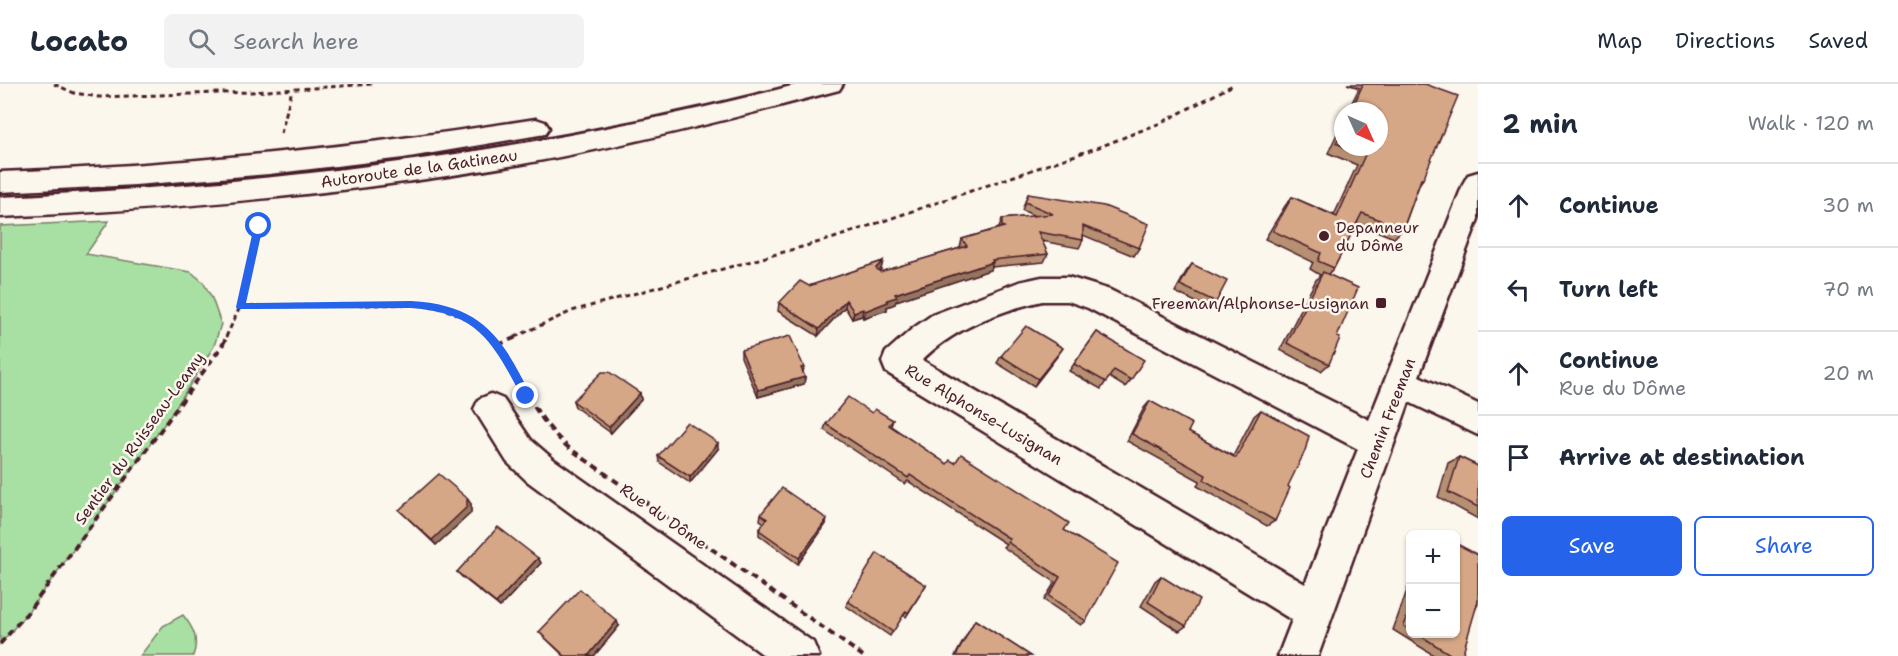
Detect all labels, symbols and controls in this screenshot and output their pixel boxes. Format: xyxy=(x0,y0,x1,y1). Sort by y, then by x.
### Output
search box xyxy=(164,14,584,68)
text: Locato xyxy=(30,22,128,60)
icon: search xyxy=(185,25,218,58)
text: Search here xyxy=(233,27,359,56)
text: Map xyxy=(1597,27,1642,55)
text: Directions xyxy=(1675,27,1775,55)
text: Saved xyxy=(1808,27,1868,55)
north arrow xyxy=(1334,102,1388,156)
text: 2 min xyxy=(1502,106,1578,141)
text: Walk · 120 m xyxy=(1748,110,1874,136)
street label: Autoroute de la Gatineau xyxy=(319,144,519,193)
icon: ahead xyxy=(1502,189,1535,222)
text: Continue xyxy=(1559,191,1659,220)
text: 30 m xyxy=(1822,192,1874,218)
route start xyxy=(245,212,271,238)
place label: Depanneur du Dôme xyxy=(1336,217,1419,256)
marker: Depanneur du Dôme xyxy=(1317,229,1331,243)
icon: left xyxy=(1502,273,1535,306)
text: Turn left xyxy=(1559,275,1658,304)
text: 70 m xyxy=(1822,276,1874,302)
place label: Freeman/Alphonse-Lusignan xyxy=(1152,293,1369,314)
marker: Freeman/Alphonse-Lusignan xyxy=(1374,296,1388,310)
text: Continue xyxy=(1559,346,1659,375)
street label: Sentier du Ruisseau-Leamy xyxy=(70,348,209,529)
street label: Chemin Freeman xyxy=(1355,355,1420,482)
icon: ahead xyxy=(1502,357,1535,390)
street label: Rue Alphonse-Lusignan xyxy=(901,359,1067,470)
text: 20 m xyxy=(1823,360,1874,386)
text: Rue du Dôme xyxy=(1559,375,1686,401)
route end xyxy=(512,382,538,408)
icon: arrive xyxy=(1502,441,1535,474)
text: Arrive at destination xyxy=(1559,443,1805,472)
street label: Rue du Dôme xyxy=(616,479,711,554)
button: Save xyxy=(1502,516,1682,576)
button: Share xyxy=(1694,516,1874,576)
map controls xyxy=(1406,530,1460,638)
button: + xyxy=(1406,530,1460,584)
button: − xyxy=(1406,584,1460,638)

